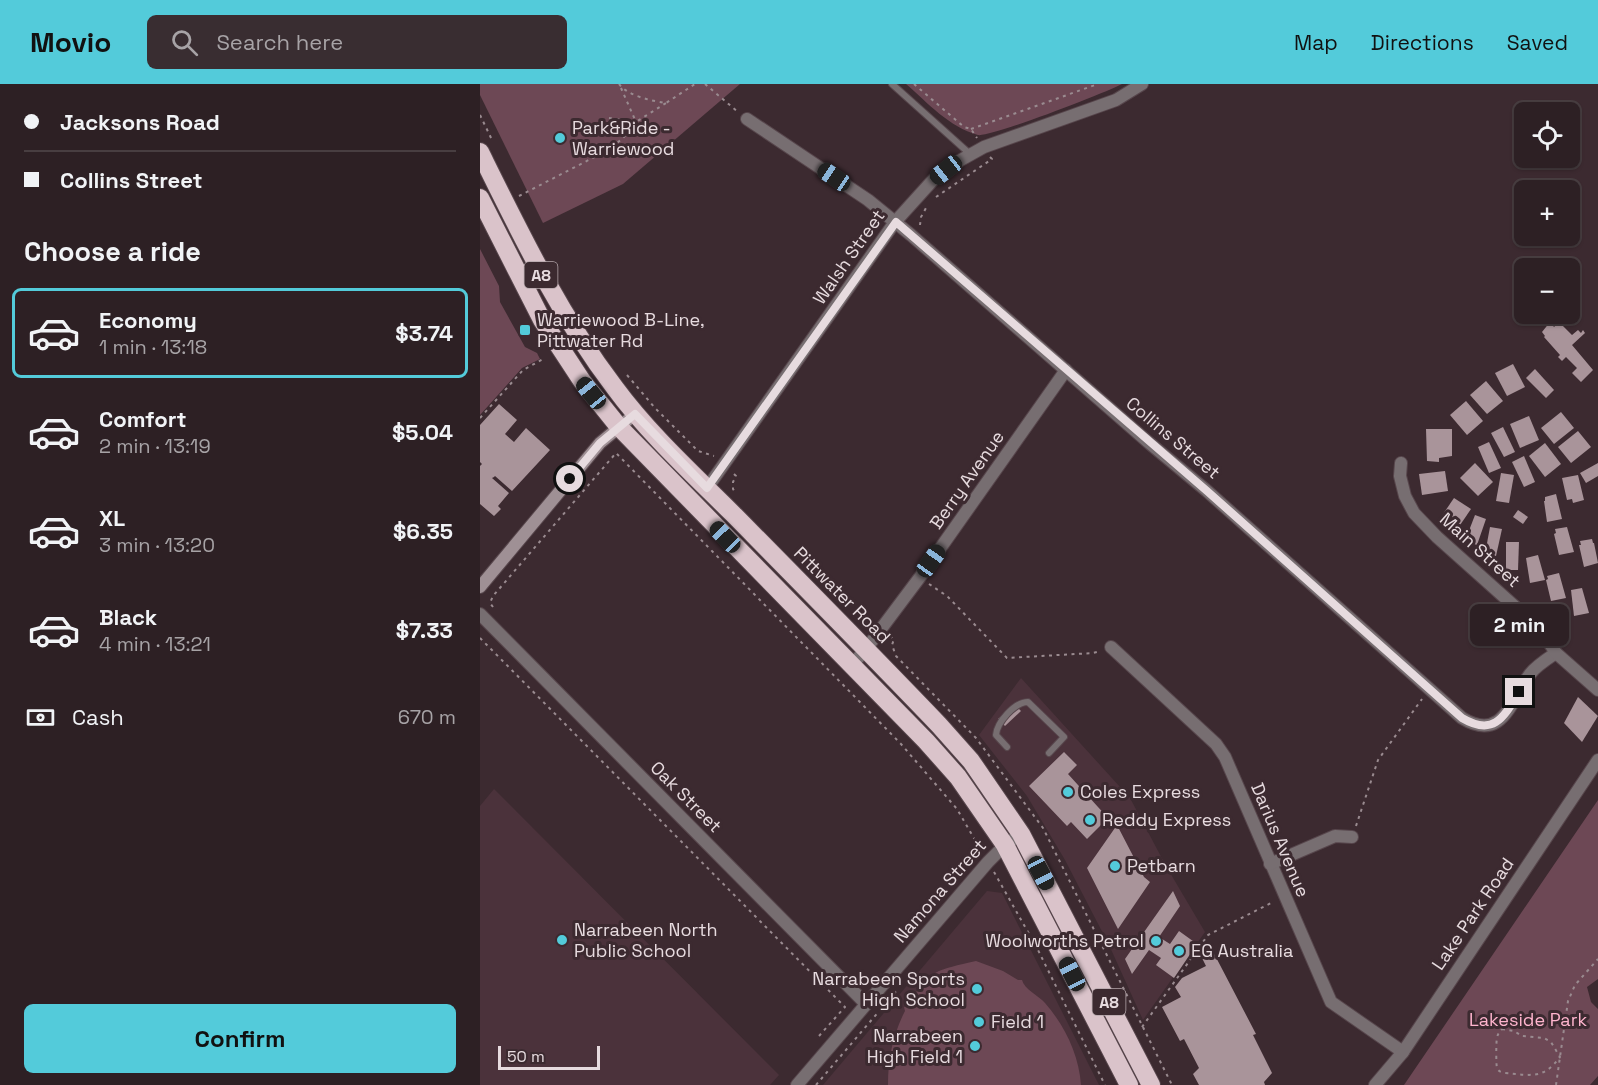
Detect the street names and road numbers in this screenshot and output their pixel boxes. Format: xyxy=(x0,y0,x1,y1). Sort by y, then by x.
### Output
street label: Walsh Street xyxy=(807,205,890,309)
road number: A8 xyxy=(524,262,558,288)
street label: Collins Street xyxy=(1121,392,1225,484)
street label: Berry Avenue xyxy=(924,426,1009,533)
street label: Main Street xyxy=(1435,507,1526,592)
street label: Pittwater Road xyxy=(789,541,896,648)
street label: Oak Street xyxy=(646,756,727,837)
street label: Darius Avenue xyxy=(1246,779,1315,900)
street label: Namona Street xyxy=(888,834,991,947)
street label: Lake Park Road xyxy=(1426,853,1519,974)
road number: A8 xyxy=(1092,989,1126,1015)

